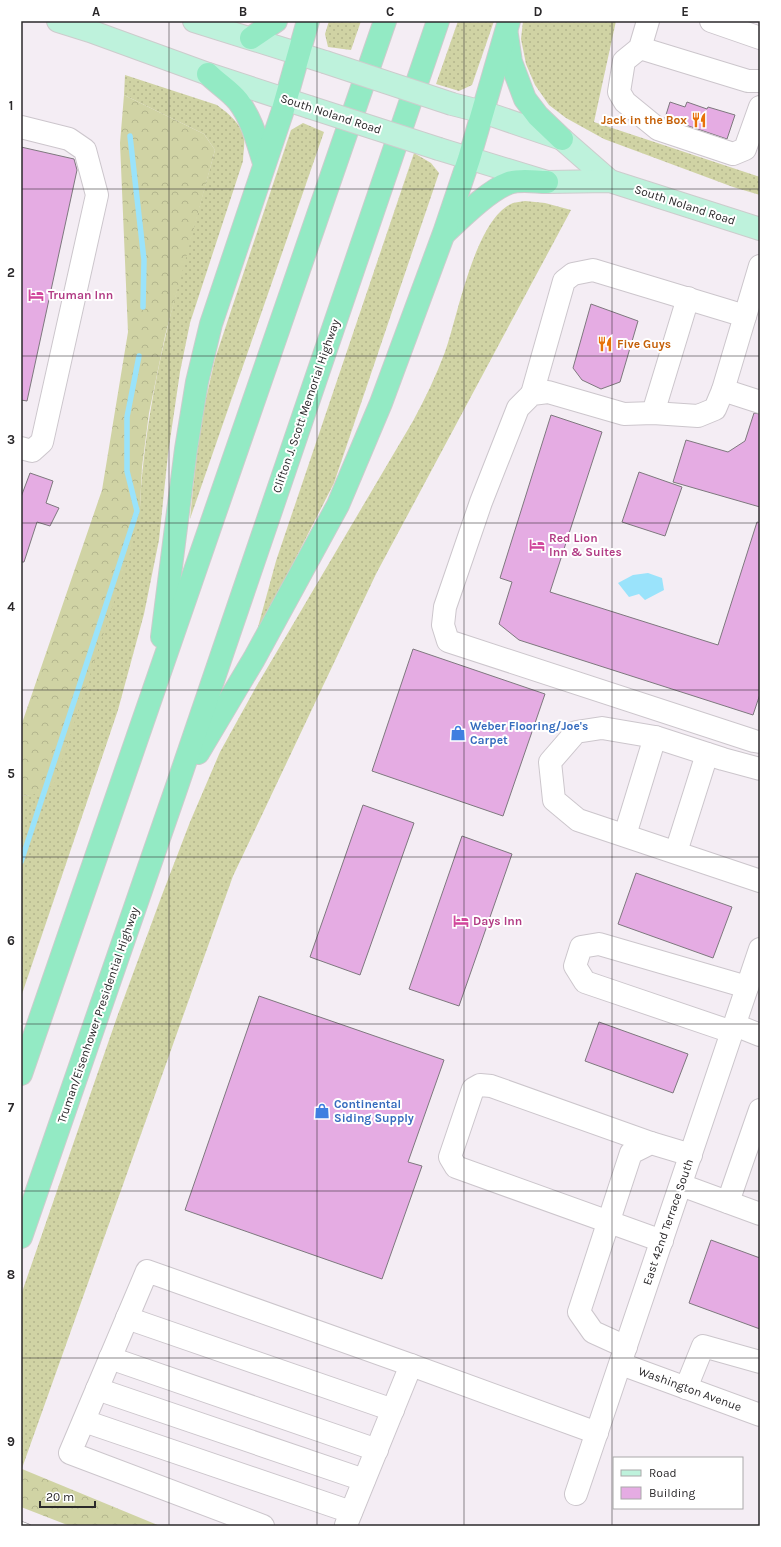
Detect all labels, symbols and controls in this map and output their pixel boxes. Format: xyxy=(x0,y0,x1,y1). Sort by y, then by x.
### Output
text: A xyxy=(92,4,100,19)
text: B xyxy=(239,4,247,19)
text: C xyxy=(386,4,394,19)
text: D xyxy=(534,4,543,19)
text: E xyxy=(681,4,689,19)
street label: South Noland Road xyxy=(279,91,383,137)
text: 1 xyxy=(9,98,13,113)
restaurant icon: Jack in the Box xyxy=(690,111,708,129)
place label: Jack in the Box xyxy=(601,113,687,127)
street label: South Noland Road xyxy=(633,182,737,228)
text: 2 xyxy=(7,265,15,280)
hotel icon: Truman Inn xyxy=(27,286,45,304)
place label: Truman Inn xyxy=(48,288,113,302)
street label: Clifton J. Scott Memorial Highway xyxy=(270,317,342,495)
restaurant icon: Five Guys xyxy=(596,335,614,353)
place label: Five Guys xyxy=(617,337,671,351)
text: 3 xyxy=(7,432,15,447)
place label: Red Lion Inn & Suites xyxy=(549,531,622,559)
hotel icon: Red Lion Inn & Suites xyxy=(528,536,546,554)
text: 4 xyxy=(7,599,15,614)
place label: Weber Flooring/Joe's Carpet xyxy=(470,719,588,747)
shop icon: Weber Flooring/Joe's Carpet xyxy=(449,724,467,742)
text: 5 xyxy=(7,766,15,781)
street label: Truman/Eisenhower Presidential Highway xyxy=(54,905,142,1125)
hotel icon: Days Inn xyxy=(452,912,470,930)
place label: Days Inn xyxy=(473,914,522,928)
text: 6 xyxy=(7,933,15,948)
place label: Continental Siding Supply xyxy=(334,1097,414,1125)
text: 7 xyxy=(8,1100,15,1115)
shop icon: Continental Siding Supply xyxy=(313,1102,331,1120)
street label: East 42nd Terrace South xyxy=(640,1157,696,1287)
text: 8 xyxy=(7,1267,15,1282)
street label: Washington Avenue xyxy=(637,1364,743,1414)
text: 9 xyxy=(7,1434,15,1449)
legend xyxy=(613,1457,743,1509)
text: Road xyxy=(649,1466,677,1480)
scale bar xyxy=(40,1483,95,1509)
text: Building xyxy=(649,1486,696,1500)
text: 20 m xyxy=(46,1490,74,1504)

